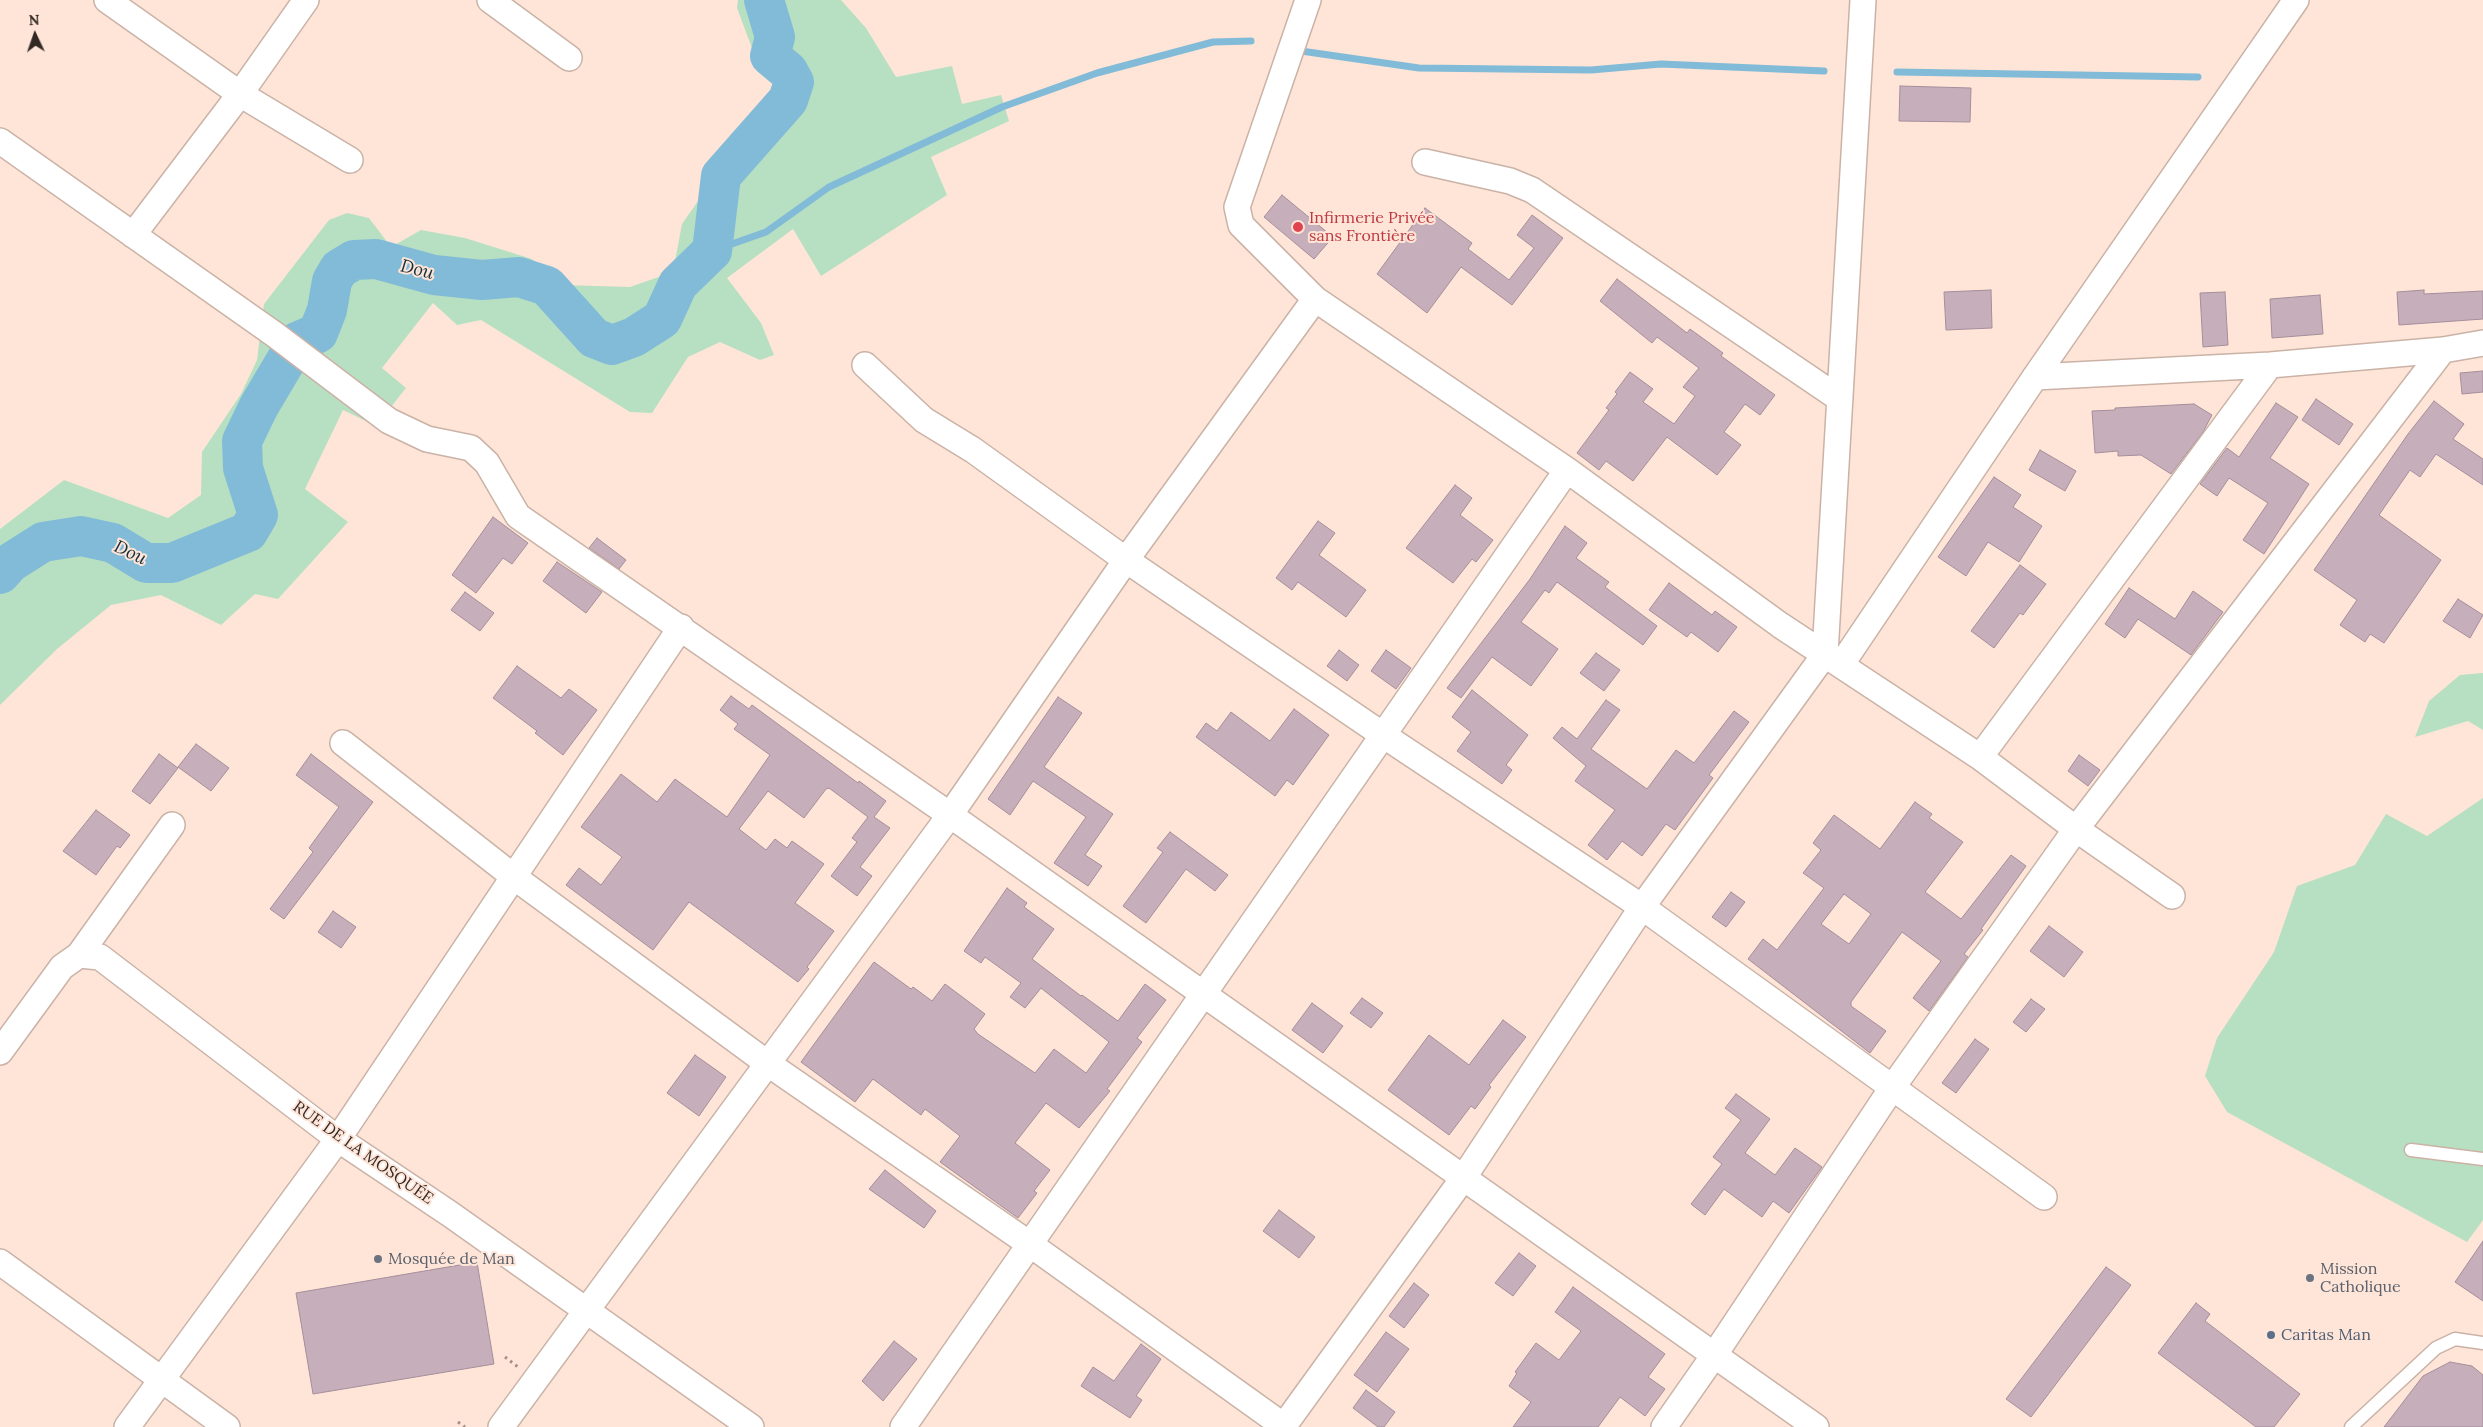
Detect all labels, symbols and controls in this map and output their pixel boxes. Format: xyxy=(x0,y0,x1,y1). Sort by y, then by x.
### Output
north arrow xyxy=(10,10,60,60)
text: N xyxy=(28,11,40,29)
place label: Infirmerie Privée sans Frontière xyxy=(1309,208,1435,246)
marker: Infirmerie Privée sans Frontière xyxy=(1291,220,1305,234)
water label: Dou xyxy=(398,255,436,285)
water label: Dou xyxy=(110,536,150,570)
street label: RUE DE LA MOSQUÉE xyxy=(289,1097,437,1209)
place label: Mosquée de Man xyxy=(388,1249,515,1269)
marker: Mosquée de Man xyxy=(372,1253,384,1265)
place label: Mission Catholique xyxy=(2320,1259,2401,1297)
marker: Mission Catholique xyxy=(2304,1272,2316,1284)
place label: Caritas Man xyxy=(2281,1325,2371,1345)
marker: Caritas Man xyxy=(2265,1329,2277,1341)

